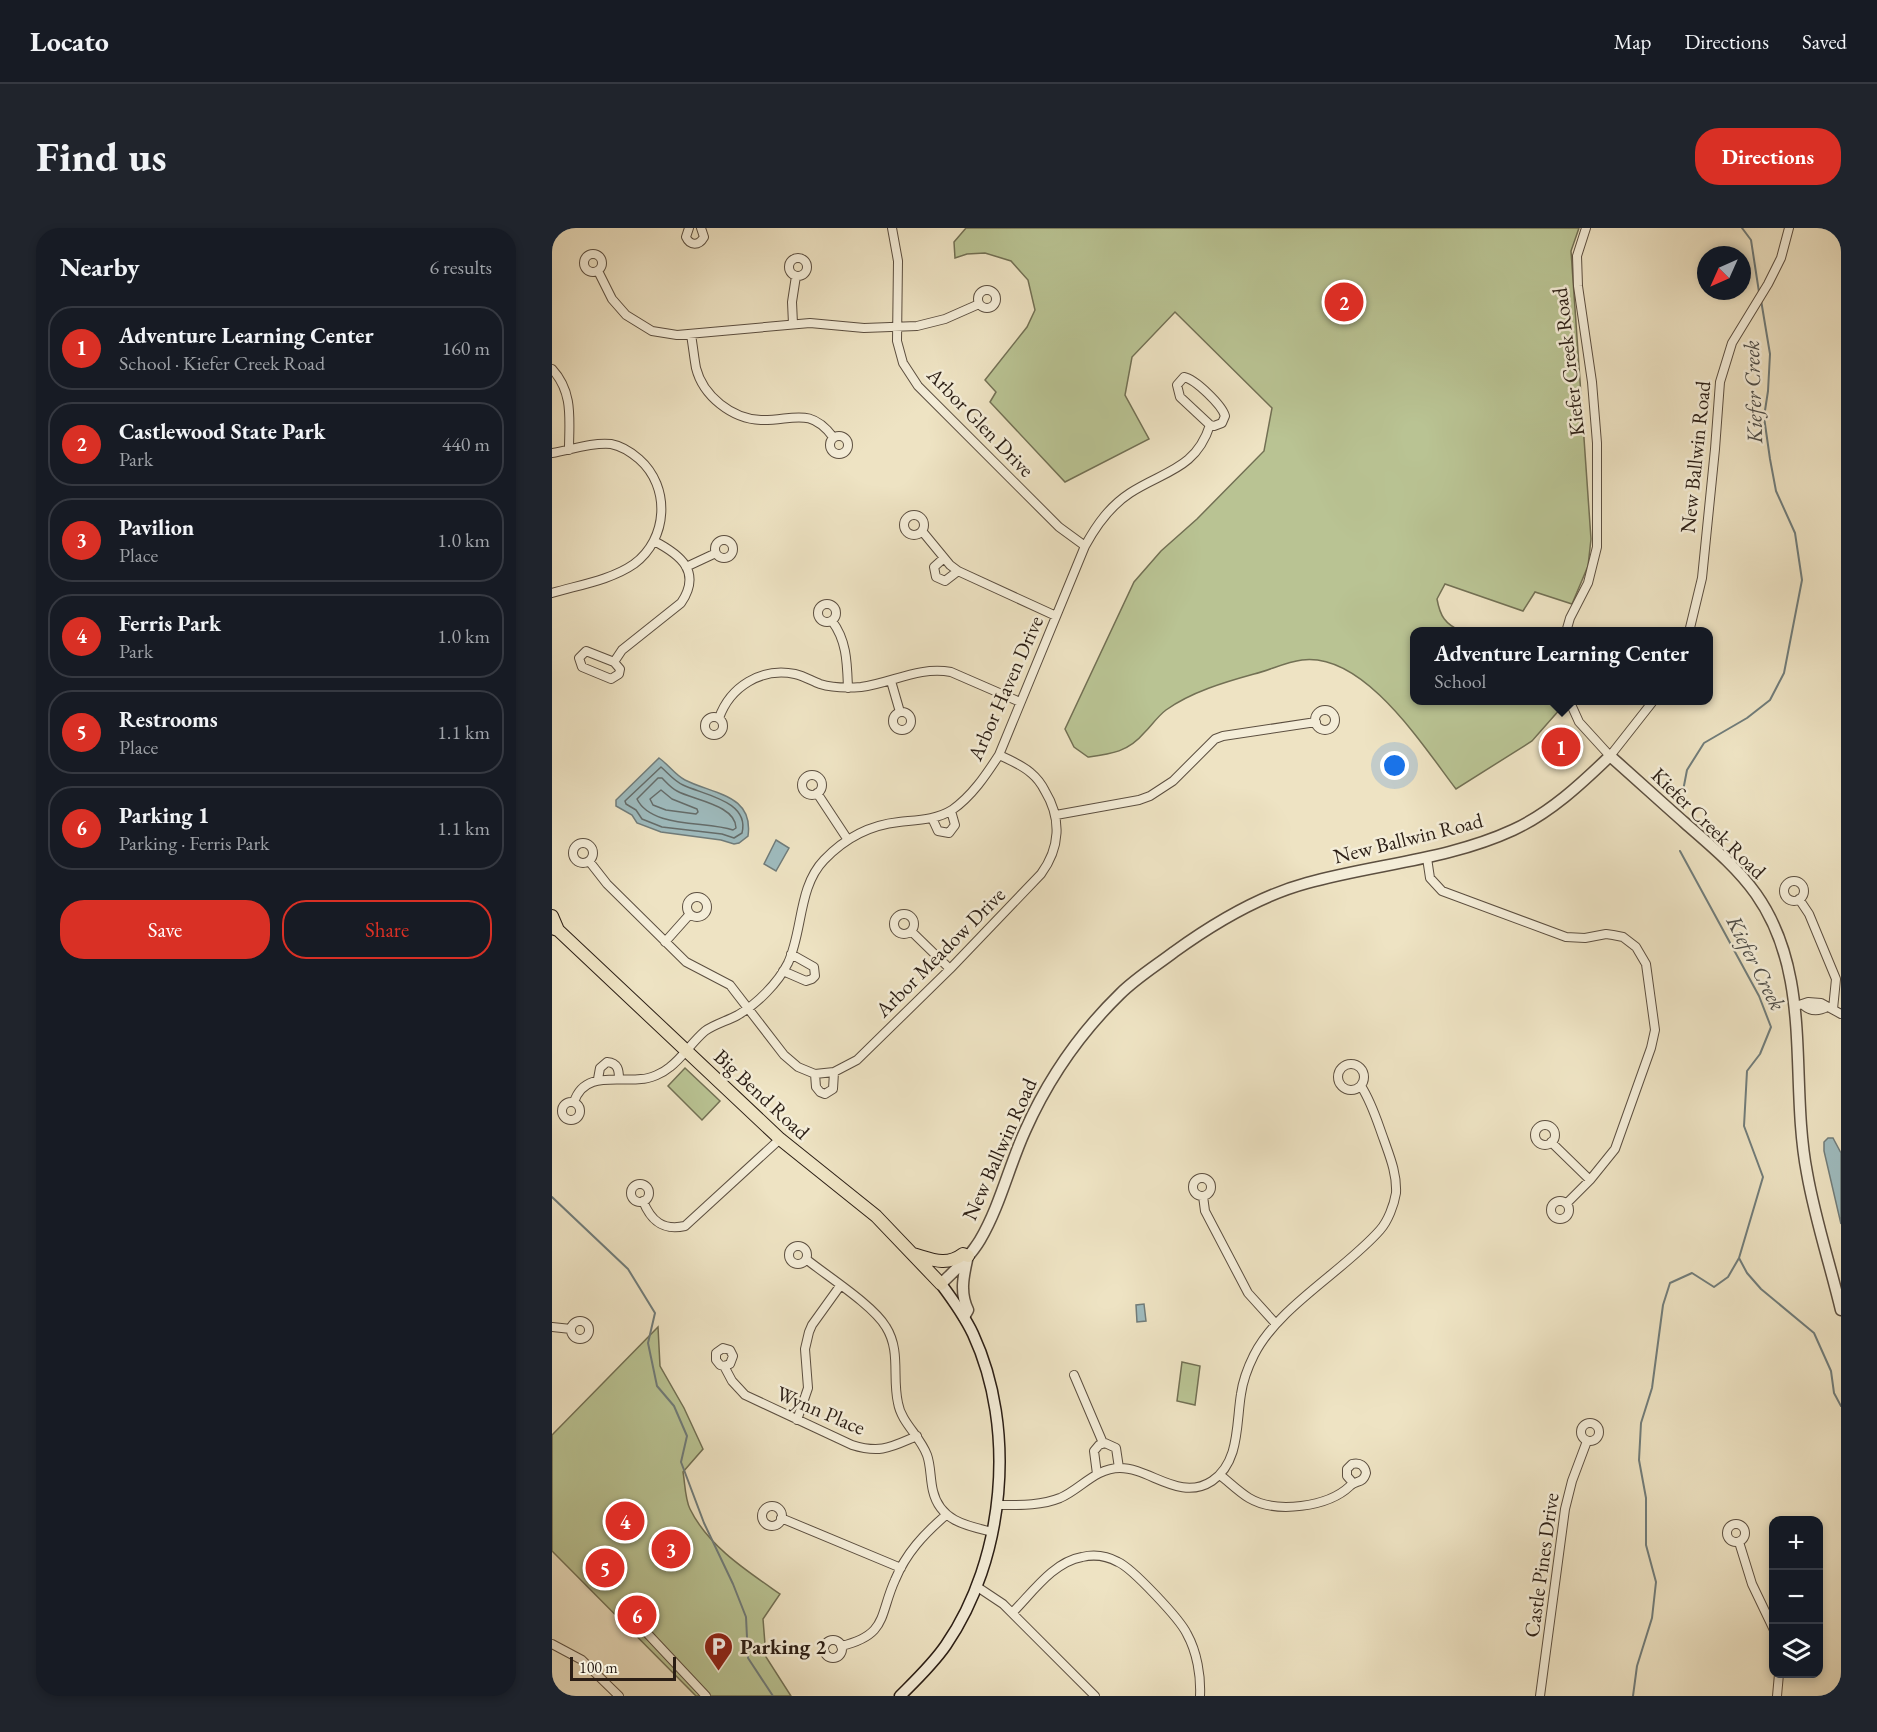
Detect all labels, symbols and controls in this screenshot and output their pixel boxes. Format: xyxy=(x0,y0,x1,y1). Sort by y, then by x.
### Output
text: Locato xyxy=(30,23,109,59)
text: Map xyxy=(1614,28,1651,55)
text: Directions xyxy=(1684,28,1769,55)
text: Saved xyxy=(1802,28,1847,55)
button: Directions xyxy=(1695,128,1841,185)
text: Find us xyxy=(36,129,167,184)
north arrow xyxy=(1697,246,1751,300)
text: Nearby xyxy=(60,250,140,284)
text: 6 results xyxy=(429,254,492,280)
pin: 2 xyxy=(1324,280,1364,325)
street label: Kiefer Creek Road xyxy=(1545,286,1590,438)
text: Adventure Learning Center xyxy=(119,321,374,350)
text: 1 xyxy=(76,335,87,361)
text: 160 m xyxy=(442,335,490,361)
water label: Kiefer Creek xyxy=(1737,340,1769,445)
text: School · Kiefer Creek Road xyxy=(119,350,325,376)
street label: Arbor Glen Drive xyxy=(921,361,1040,483)
street label: New Ballwin Road xyxy=(1674,379,1716,534)
text: Castlewood State Park xyxy=(119,417,326,446)
text: 2 xyxy=(76,431,87,457)
text: 440 m xyxy=(442,431,490,457)
text: Park xyxy=(119,446,153,472)
text: Pavilion xyxy=(119,513,194,542)
text: 3 xyxy=(76,527,87,553)
text: 1.0 km xyxy=(437,527,490,553)
text: Place xyxy=(119,542,158,568)
text: Ferris Park xyxy=(119,609,221,638)
street label: Arbor Haven Drive xyxy=(961,611,1049,766)
text: 4 xyxy=(76,623,87,649)
text: 1.0 km xyxy=(437,623,490,649)
popup xyxy=(1410,627,1713,705)
text: Park xyxy=(119,638,153,664)
text: Adventure Learning Center xyxy=(1434,639,1689,668)
text: School xyxy=(1434,668,1486,694)
text: Restrooms xyxy=(119,705,218,734)
text: 5 xyxy=(76,719,87,745)
text: 1.1 km xyxy=(437,719,490,745)
pin: 1 xyxy=(1542,724,1580,770)
text: Place xyxy=(119,734,158,760)
your location xyxy=(1380,751,1409,780)
street label: Kiefer Creek Road xyxy=(1646,761,1772,885)
text: Parking 1 xyxy=(119,801,209,830)
street label: New Ballwin Road xyxy=(1331,806,1486,870)
text: 6 xyxy=(76,815,87,841)
text: 1.1 km xyxy=(437,815,490,841)
text: Parking · Ferris Park xyxy=(119,830,269,856)
street label: Arbor Meadow Drive xyxy=(869,881,1011,1023)
button: Save xyxy=(60,900,270,959)
button: Share xyxy=(282,900,492,959)
water label: Kiefer Creek xyxy=(1719,910,1792,1015)
street label: Big Bend Road xyxy=(708,1043,816,1145)
street label: New Ballwin Road xyxy=(956,1073,1043,1224)
street label: Wynn Place xyxy=(772,1379,870,1441)
street label: Castle Pines Drive xyxy=(1517,1491,1565,1639)
pin: 4 xyxy=(606,1498,644,1544)
map controls xyxy=(1769,1516,1823,1678)
button: + xyxy=(1769,1516,1823,1570)
pin: 3 xyxy=(652,1526,690,1572)
pin: 5 xyxy=(586,1546,624,1590)
button: − xyxy=(1769,1570,1823,1624)
pin: 6 xyxy=(618,1592,656,1638)
button: layers xyxy=(1769,1624,1823,1678)
parking icon: Parking 2 xyxy=(703,1630,735,1672)
place label: Parking 2 xyxy=(740,1633,826,1660)
scale bar xyxy=(570,1654,676,1682)
text: 100 m xyxy=(579,1657,618,1678)

